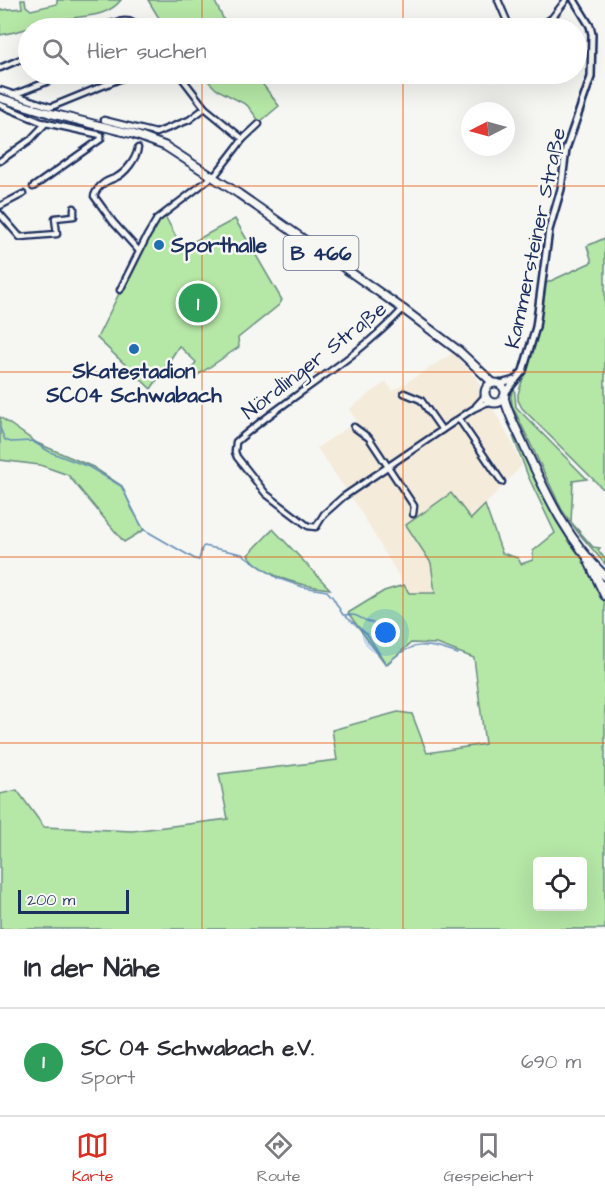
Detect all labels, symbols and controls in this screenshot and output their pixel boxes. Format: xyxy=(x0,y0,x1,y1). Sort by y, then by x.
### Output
search box xyxy=(18,18,587,84)
icon: search xyxy=(39,35,72,68)
text: Hier suchen xyxy=(87,36,206,67)
north arrow xyxy=(461,102,515,156)
street label: Kammersteiner Straße xyxy=(498,125,573,351)
place label: Sporthalle xyxy=(170,231,268,261)
road number: B 466 xyxy=(284,236,358,270)
marker: Sporthalle xyxy=(152,238,166,252)
pin: 1 xyxy=(178,280,218,326)
street label: Nördlinger Straße xyxy=(236,294,394,428)
marker: Skatestadion SC04 Schwabach xyxy=(127,342,141,356)
place label: Skatestadion SC04 Schwabach xyxy=(45,357,222,410)
your location xyxy=(371,618,400,647)
map controls xyxy=(533,857,587,911)
button: locate xyxy=(533,857,587,911)
scale bar xyxy=(18,887,129,914)
text: 200 m xyxy=(27,889,75,911)
text: In der Nähe xyxy=(24,950,160,986)
text: SC 04 Schwabach e.V. xyxy=(81,1033,314,1064)
text: 1 xyxy=(42,1048,45,1076)
text: 690 m xyxy=(521,1048,581,1076)
text: Sport xyxy=(81,1064,135,1092)
tab: Karte xyxy=(72,1129,113,1187)
tab: Route xyxy=(257,1129,300,1187)
tab: Gespeichert xyxy=(444,1129,533,1187)

